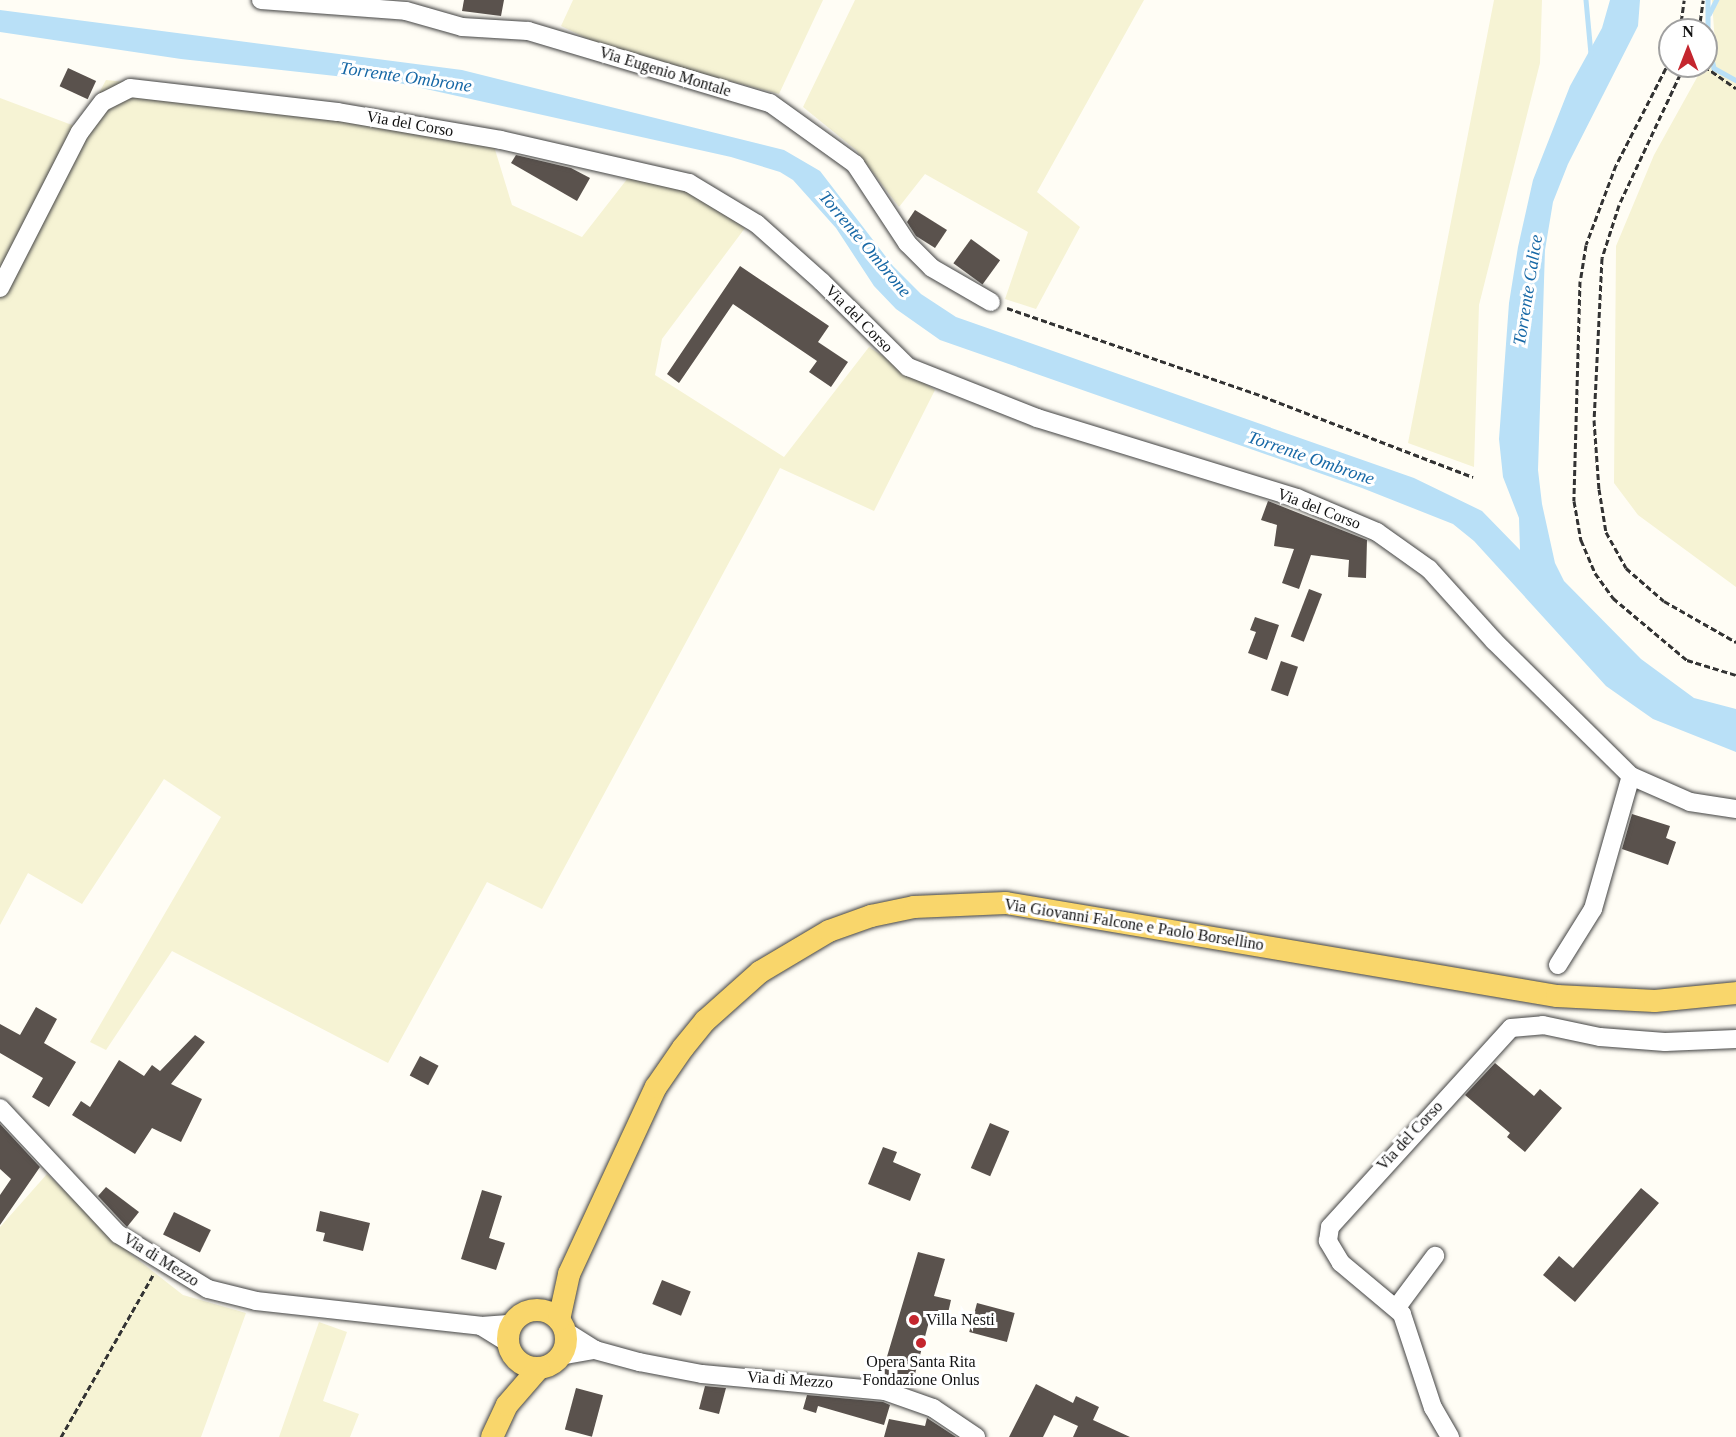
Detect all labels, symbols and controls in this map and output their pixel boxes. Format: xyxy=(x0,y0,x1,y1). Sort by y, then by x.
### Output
north arrow xyxy=(1658,18,1718,78)
text: N xyxy=(1682,23,1694,40)
street label: Via Eugenio Montale xyxy=(597,43,733,101)
water label: Torrente Ombrone xyxy=(339,57,473,97)
street label: Via del Corso xyxy=(365,107,455,141)
water label: Torrente Ombrone xyxy=(814,186,916,302)
water label: Torrente Calice xyxy=(1509,233,1547,347)
street label: Via del Corso xyxy=(821,281,897,357)
water label: Torrente Ombrone xyxy=(1245,426,1377,490)
street label: Via del Corso xyxy=(1275,484,1363,534)
street label: Via Giovanni Falcone e Paolo Borsellino xyxy=(1003,895,1265,955)
street label: Via del Corso xyxy=(1373,1097,1447,1175)
street label: Via di Mezzo xyxy=(119,1229,203,1291)
place label: Villa Nesti xyxy=(926,1310,995,1330)
marker: Villa Nesti xyxy=(907,1313,921,1327)
marker: Opera Santa Rita Fondazione Onlus xyxy=(914,1336,928,1350)
place label: Opera Santa Rita Fondazione Onlus xyxy=(863,1352,979,1390)
street label: Via di Mezzo xyxy=(746,1367,834,1393)

